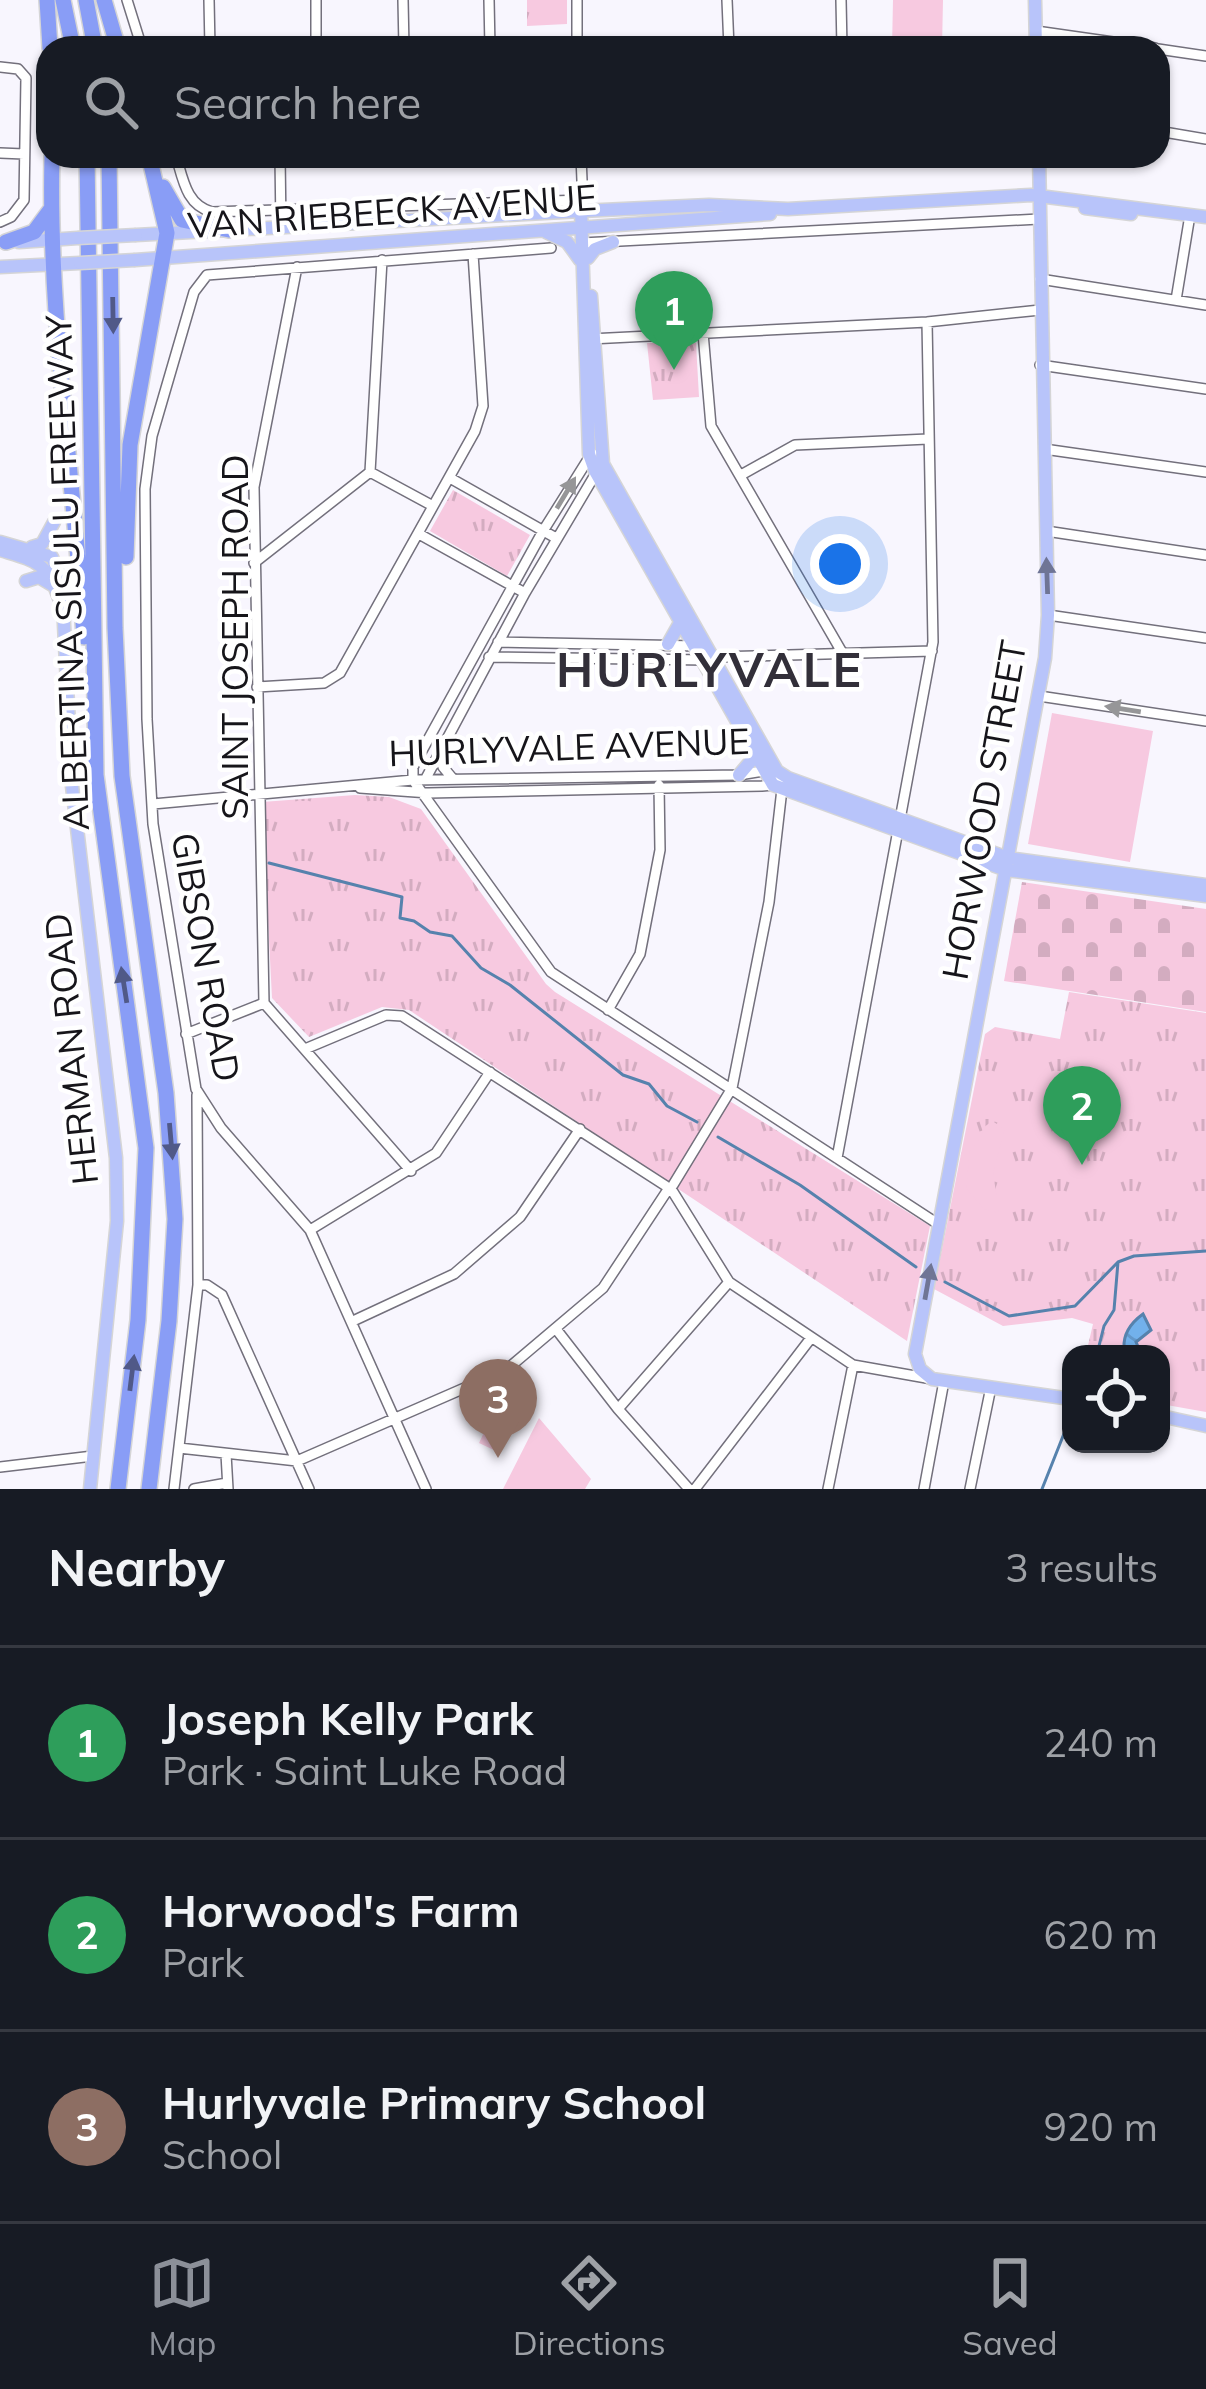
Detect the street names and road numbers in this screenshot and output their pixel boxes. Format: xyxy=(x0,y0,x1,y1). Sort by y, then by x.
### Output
street label: VAN RIEBEECK AVENUE xyxy=(186,174,598,247)
street label: ALBERTINA SISULU FREEWAY xyxy=(35,313,98,832)
street label: SAINT JOSEPH ROAD xyxy=(212,454,257,820)
street label: HORWOOD STREET xyxy=(932,637,1036,983)
street label: HURLYVALE AVENUE xyxy=(388,718,750,775)
street label: GIBSON ROAD xyxy=(162,829,251,1085)
street label: HERMAN ROAD xyxy=(34,911,107,1187)

